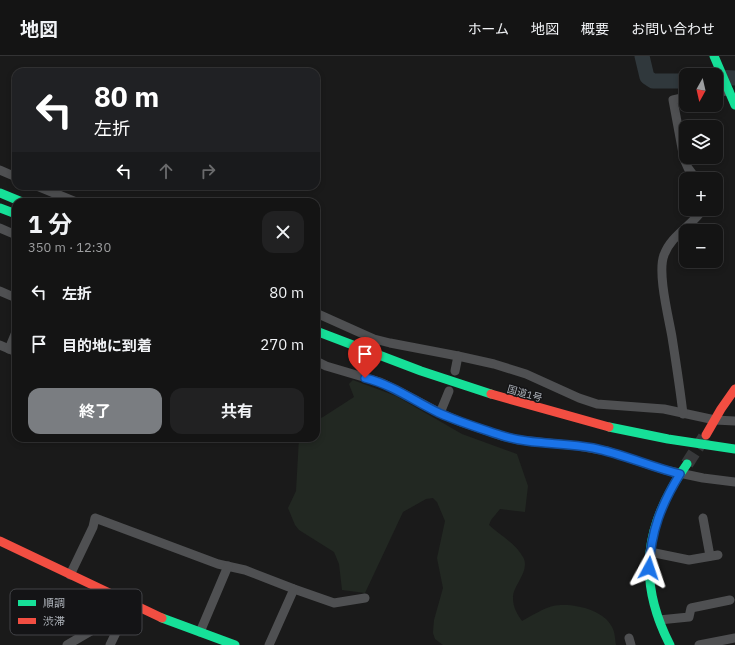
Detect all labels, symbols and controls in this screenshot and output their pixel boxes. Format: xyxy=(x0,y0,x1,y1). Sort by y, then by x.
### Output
text: 地図 xyxy=(20,17,58,41)
text: ホーム xyxy=(467,20,509,38)
text: 地図 xyxy=(531,20,559,38)
text: 概要 xyxy=(581,20,609,38)
text: お問い合わせ xyxy=(631,20,715,38)
north arrow xyxy=(679,68,723,112)
map controls xyxy=(679,68,723,268)
text: 80 m xyxy=(94,78,159,115)
icon: left xyxy=(28,84,80,136)
text: 左折 xyxy=(94,117,130,140)
button: layers xyxy=(679,120,723,164)
icon: left xyxy=(113,160,135,182)
icon: ahead xyxy=(155,160,177,182)
icon: right xyxy=(197,160,219,182)
button: + xyxy=(679,172,723,216)
text: 1 分 xyxy=(28,208,72,240)
button: close xyxy=(262,211,304,253)
button: − xyxy=(679,224,723,268)
text: 350 m · 12:30 xyxy=(28,239,111,256)
icon: left xyxy=(28,281,50,303)
text: 80 m xyxy=(269,283,304,302)
text: 左折 xyxy=(62,284,92,303)
icon: arrive xyxy=(28,333,50,355)
text: 270 m xyxy=(260,335,304,354)
text: 目的地に到着 xyxy=(62,336,152,355)
pin xyxy=(348,337,382,378)
icon: arrive xyxy=(354,343,376,365)
street label: 国道1号 xyxy=(506,382,544,405)
button: 終了 xyxy=(28,388,162,434)
button: 共有 xyxy=(170,388,304,434)
position arrow xyxy=(628,547,670,589)
legend xyxy=(10,589,142,635)
text: 順調 xyxy=(43,596,65,610)
text: 渋滞 xyxy=(43,614,65,628)

